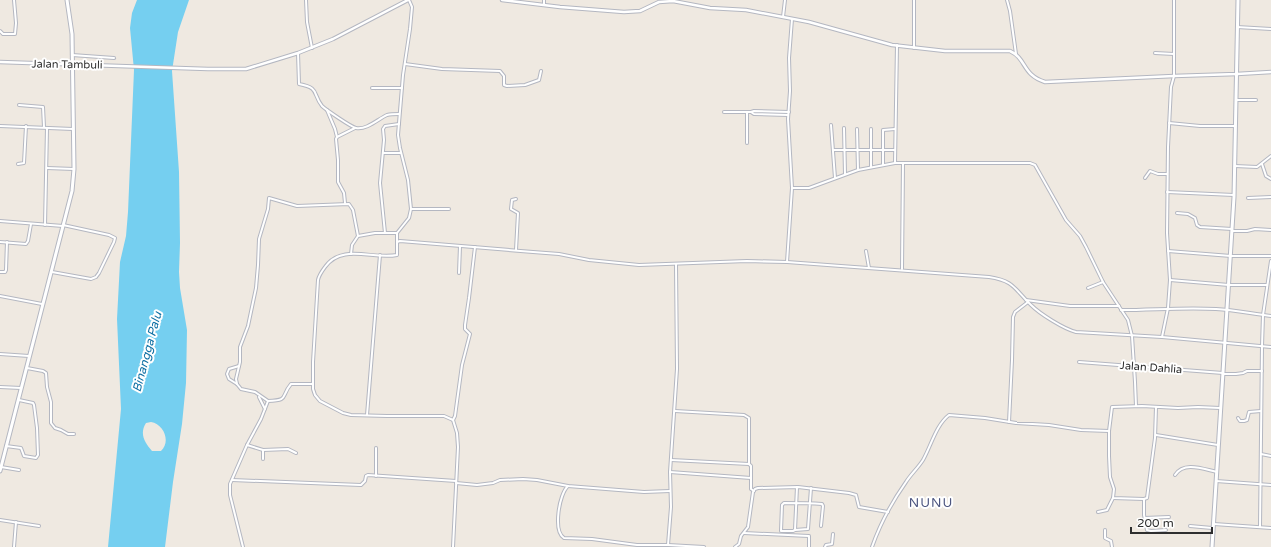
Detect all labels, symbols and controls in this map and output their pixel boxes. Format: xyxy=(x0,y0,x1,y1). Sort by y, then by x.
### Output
street label: Jalan Tambuli xyxy=(31,57,103,72)
water label: Binangga Palu xyxy=(130,310,165,394)
street label: Jalan Dahlia xyxy=(1119,359,1183,376)
district label: NUNU xyxy=(909,495,953,511)
scale bar xyxy=(1131,509,1212,535)
text: 200 m xyxy=(1137,516,1174,530)

